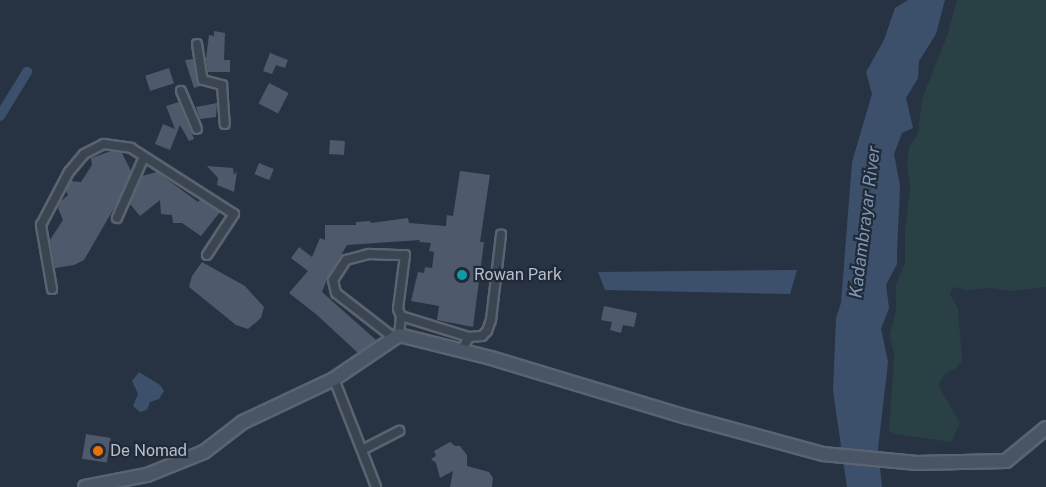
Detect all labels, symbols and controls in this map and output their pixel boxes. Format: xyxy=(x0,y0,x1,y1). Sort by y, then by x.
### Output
water label: Kadambrayar River xyxy=(845,145,885,299)
place label: Rowan Park xyxy=(474,265,562,285)
marker: Rowan Park xyxy=(455,268,469,282)
place label: De Nomad xyxy=(110,441,187,461)
marker: De Nomad xyxy=(91,444,105,458)

